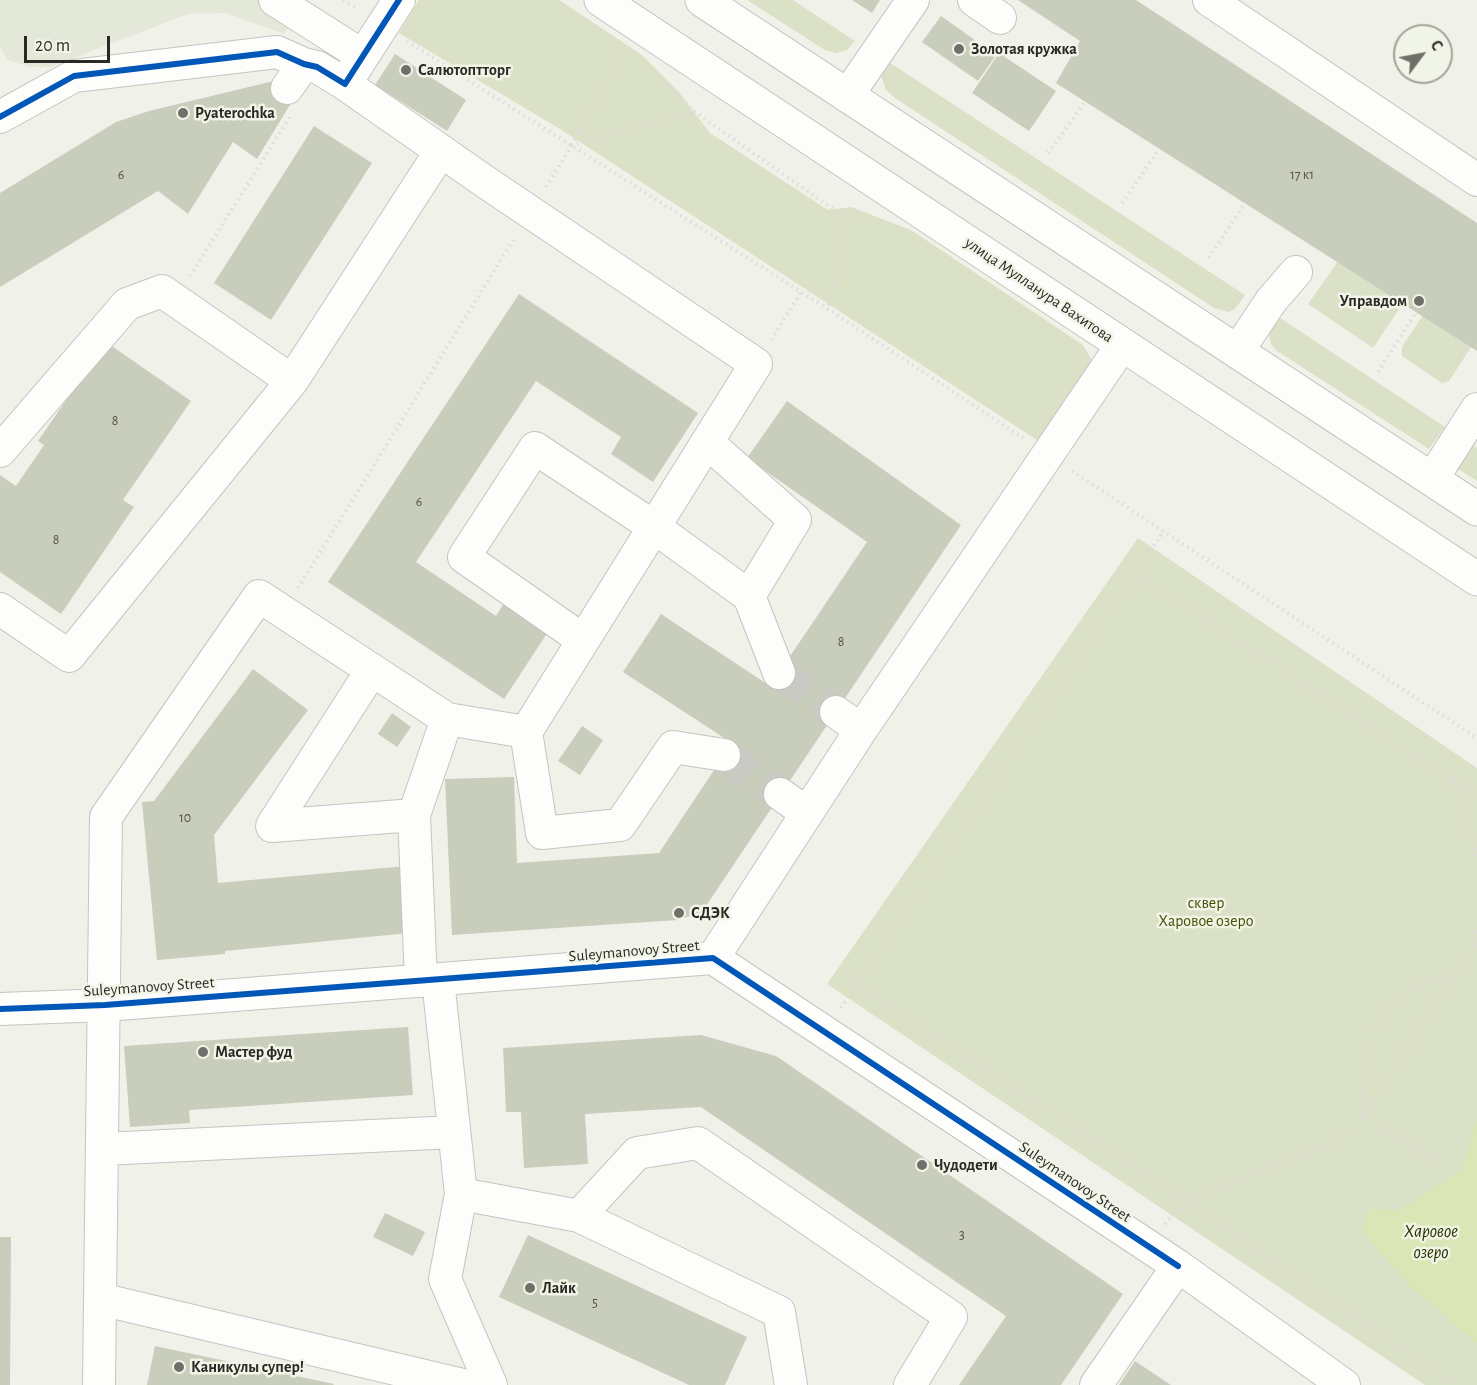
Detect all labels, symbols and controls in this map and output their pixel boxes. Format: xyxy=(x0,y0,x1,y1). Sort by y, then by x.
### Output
scale bar xyxy=(27,24,112,62)
north arrow xyxy=(1393,24,1453,84)
text: 20 m xyxy=(35,37,70,55)
text: С xyxy=(1427,38,1446,54)
place label: Золотая кружка xyxy=(971,39,1077,59)
marker: Золотая кружка xyxy=(952,42,966,56)
place label: Салютоптторг xyxy=(418,60,511,80)
marker: Салютоптторг xyxy=(399,63,413,77)
place label: Pyaterochka xyxy=(195,103,275,123)
marker: Pyaterochka xyxy=(176,106,190,120)
house number: 6 xyxy=(118,167,124,183)
house number: 17 к1 xyxy=(1290,167,1314,183)
street label: улица Мулланура Вахитова xyxy=(961,233,1117,347)
place label: Управдом xyxy=(1340,291,1407,311)
marker: Управдом xyxy=(1412,294,1426,308)
house number: 8 xyxy=(112,413,118,429)
house number: 6 xyxy=(416,494,422,510)
house number: 8 xyxy=(53,532,59,548)
house number: 8 xyxy=(838,634,844,650)
house number: 10 xyxy=(179,810,191,826)
park label: сквер Харовое озеро xyxy=(1159,893,1253,931)
place label: СДЭК xyxy=(691,903,730,923)
marker: СДЭК xyxy=(672,906,686,920)
street label: Suleymanovoy Street xyxy=(568,936,700,966)
street label: Suleymanovoy Street xyxy=(83,973,215,1001)
place label: Мастер фуд xyxy=(215,1042,292,1062)
marker: Мастер фуд xyxy=(196,1045,210,1059)
street label: Suleymanovoy Street xyxy=(1015,1137,1135,1227)
place label: Чудодети xyxy=(934,1155,998,1175)
marker: Чудодети xyxy=(915,1158,929,1172)
water label: Харовое озеро xyxy=(1404,1221,1458,1264)
house number: 3 xyxy=(959,1227,965,1243)
place label: Лайк xyxy=(542,1278,576,1298)
marker: Лайк xyxy=(523,1281,537,1295)
house number: 5 xyxy=(592,1295,598,1311)
place label: Каникулы супер! xyxy=(191,1357,304,1377)
marker: Каникулы супер! xyxy=(172,1360,186,1374)

